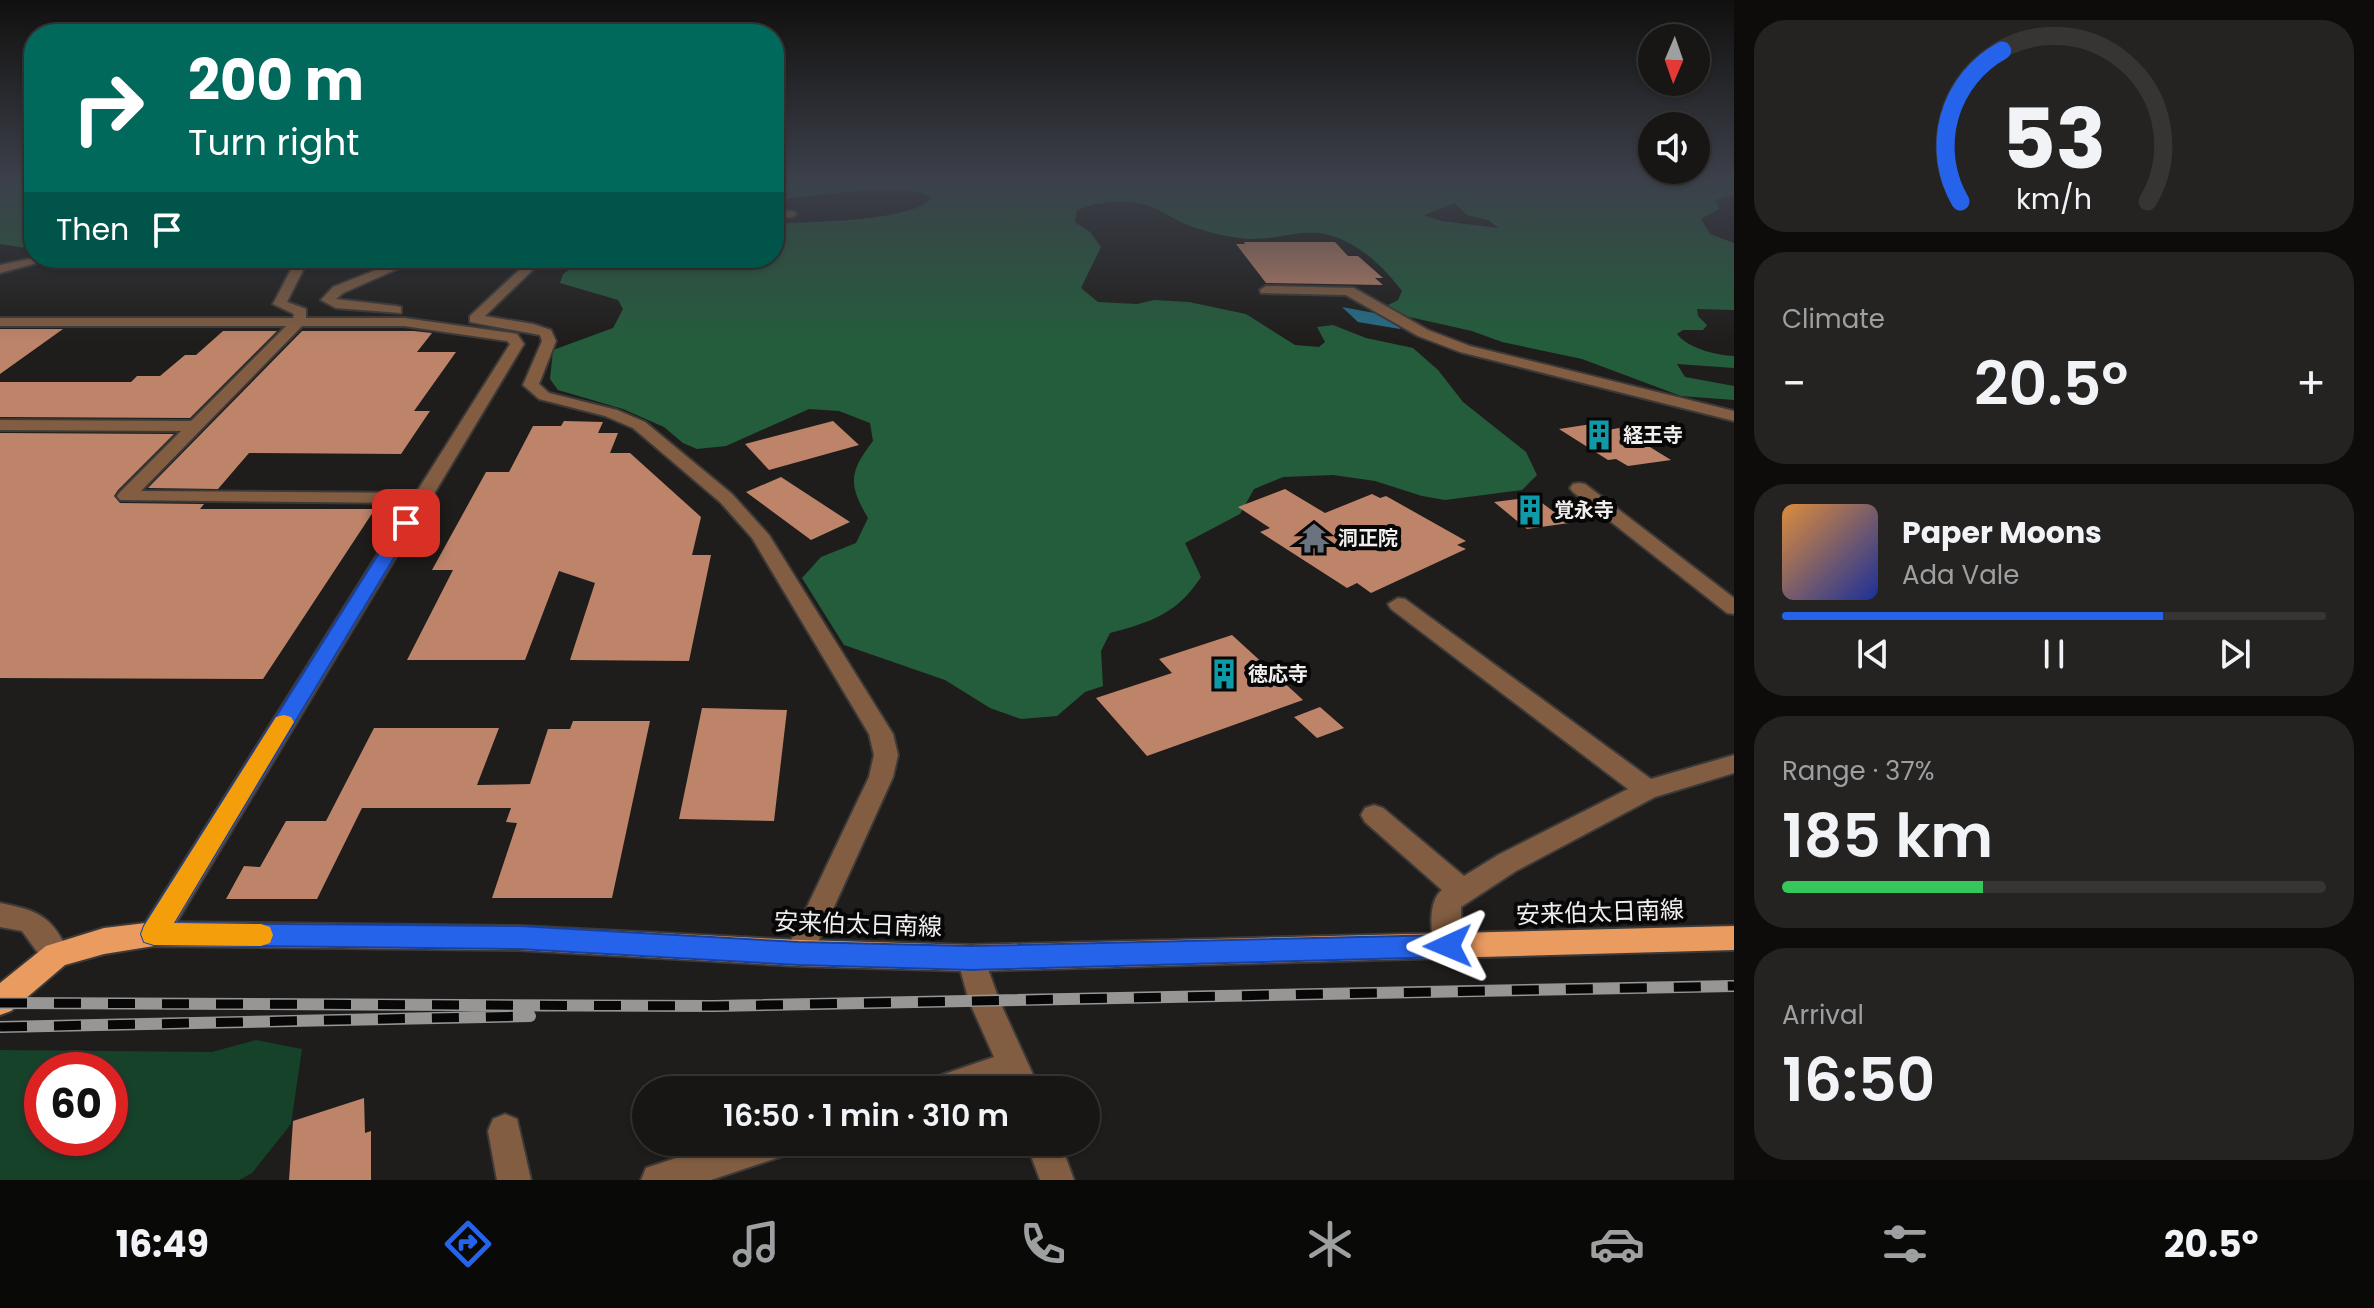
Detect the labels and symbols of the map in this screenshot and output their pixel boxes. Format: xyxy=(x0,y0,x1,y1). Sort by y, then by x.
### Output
north arrow xyxy=(1638,24,1710,96)
building icon: 経王寺 xyxy=(1582,418,1616,452)
place label: 経王寺 xyxy=(1623,421,1683,449)
pin xyxy=(372,489,440,557)
building icon: 覚永寺 xyxy=(1513,493,1547,527)
place label: 覚永寺 xyxy=(1554,496,1614,524)
temple icon: 洞正院 xyxy=(1297,521,1331,555)
place label: 洞正院 xyxy=(1338,524,1398,552)
building icon: 徳応寺 xyxy=(1207,657,1241,691)
place label: 徳応寺 xyxy=(1248,660,1308,688)
street label: 安来伯太日南線 xyxy=(1515,893,1685,931)
position arrow xyxy=(1406,904,1490,988)
street label: 安来伯太日南線 xyxy=(773,905,943,943)
speed limit sign: 60 xyxy=(24,1052,128,1156)

